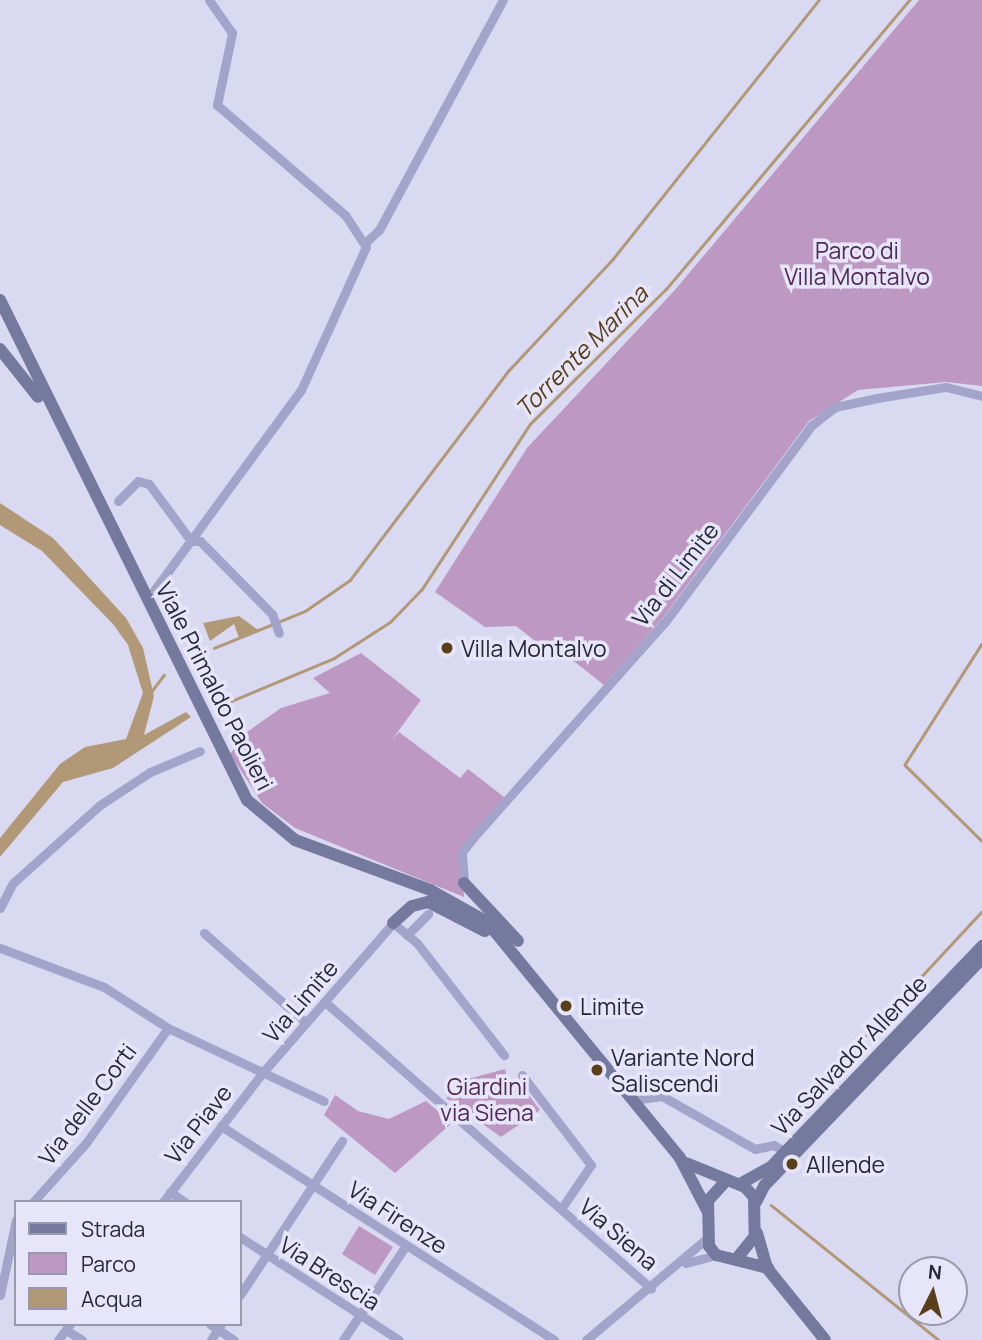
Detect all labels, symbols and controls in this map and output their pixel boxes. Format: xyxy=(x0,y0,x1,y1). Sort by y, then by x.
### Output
park label: Parco di Villa Montalvo xyxy=(784,236,930,290)
water label: Torrente Marina xyxy=(509,279,653,423)
street label: Via di Limite xyxy=(626,517,724,631)
street label: Viale Primaldo Paolieri xyxy=(151,577,279,795)
place label: Villa Montalvo xyxy=(461,634,607,662)
marker: Villa Montalvo xyxy=(439,640,455,656)
street label: Via Limite xyxy=(257,954,343,1048)
street label: Via Salvador Allende xyxy=(766,969,932,1141)
place label: Limite xyxy=(580,992,644,1020)
marker: Limite xyxy=(558,998,574,1014)
street label: Via delle Corti xyxy=(32,1038,142,1170)
place label: Variante Nord Saliscendi xyxy=(611,1043,755,1097)
marker: Variante Nord Saliscendi xyxy=(589,1062,605,1078)
park label: Giardini via Siena xyxy=(440,1072,534,1126)
street label: Via Piave xyxy=(159,1079,237,1169)
place label: Allende xyxy=(806,1150,885,1178)
marker: Allende xyxy=(784,1156,800,1172)
street label: Via Firenze xyxy=(343,1175,453,1259)
street label: Via Siena xyxy=(574,1192,664,1276)
legend xyxy=(14,1200,242,1326)
text: Strada xyxy=(81,1215,145,1243)
street label: Via Brescia xyxy=(275,1230,385,1316)
text: Parco xyxy=(81,1250,136,1278)
north arrow xyxy=(898,1256,968,1326)
text: N xyxy=(927,1258,943,1286)
text: Acqua xyxy=(81,1285,143,1313)

